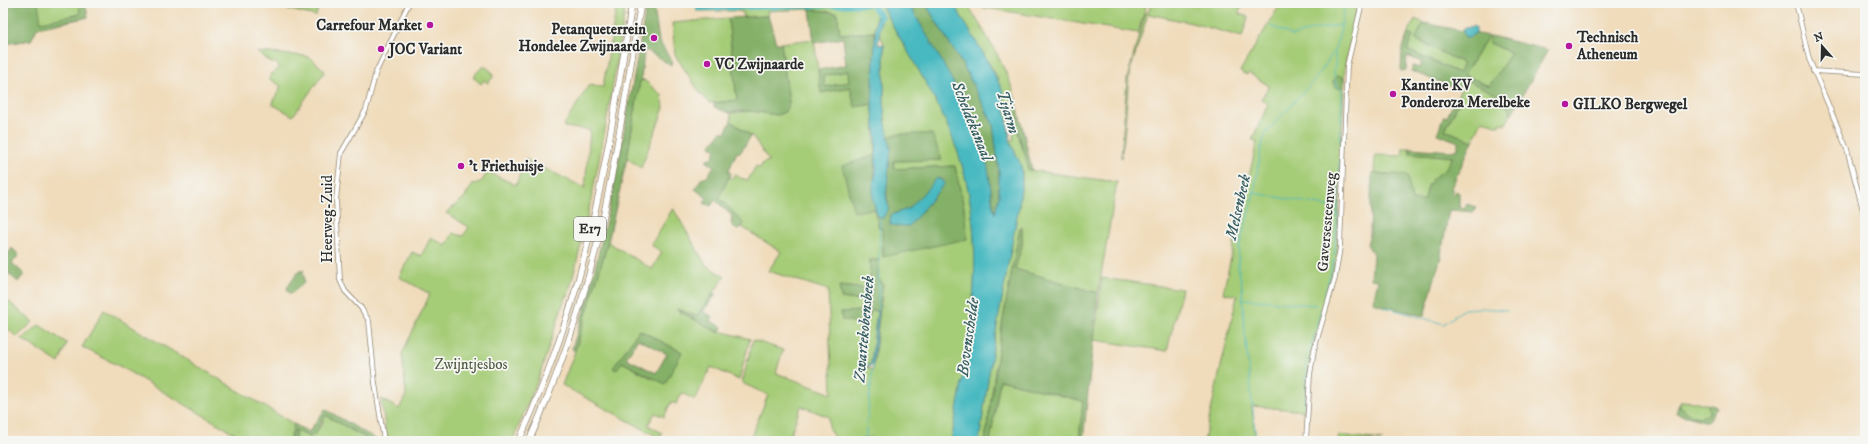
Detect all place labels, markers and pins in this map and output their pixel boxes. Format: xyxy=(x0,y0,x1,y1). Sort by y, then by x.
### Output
place label: Carrefour Market xyxy=(316,16,422,35)
marker: Carrefour Market xyxy=(425,20,435,30)
place label: Petanqueterrein Hondelee Zwijnaarde xyxy=(519,20,647,56)
place label: Technisch Atheneum xyxy=(1576,28,1639,64)
marker: Petanqueterrein Hondelee Zwijnaarde xyxy=(649,33,659,43)
place label: JOC Variant xyxy=(387,40,462,59)
marker: Technisch Atheneum xyxy=(1564,41,1574,51)
marker: JOC Variant xyxy=(376,44,386,54)
place label: VC Zwijnaarde xyxy=(714,55,804,74)
marker: VC Zwijnaarde xyxy=(702,59,712,69)
place label: Kantine KV Ponderoza Merelbeke xyxy=(1401,76,1531,112)
marker: Kantine KV Ponderoza Merelbeke xyxy=(1388,89,1398,99)
place label: GILKO Bergwegel xyxy=(1573,95,1688,114)
marker: GILKO Bergwegel xyxy=(1560,99,1570,109)
place label: 't Friethuisje xyxy=(469,157,544,176)
marker: 't Friethuisje xyxy=(456,161,466,171)

